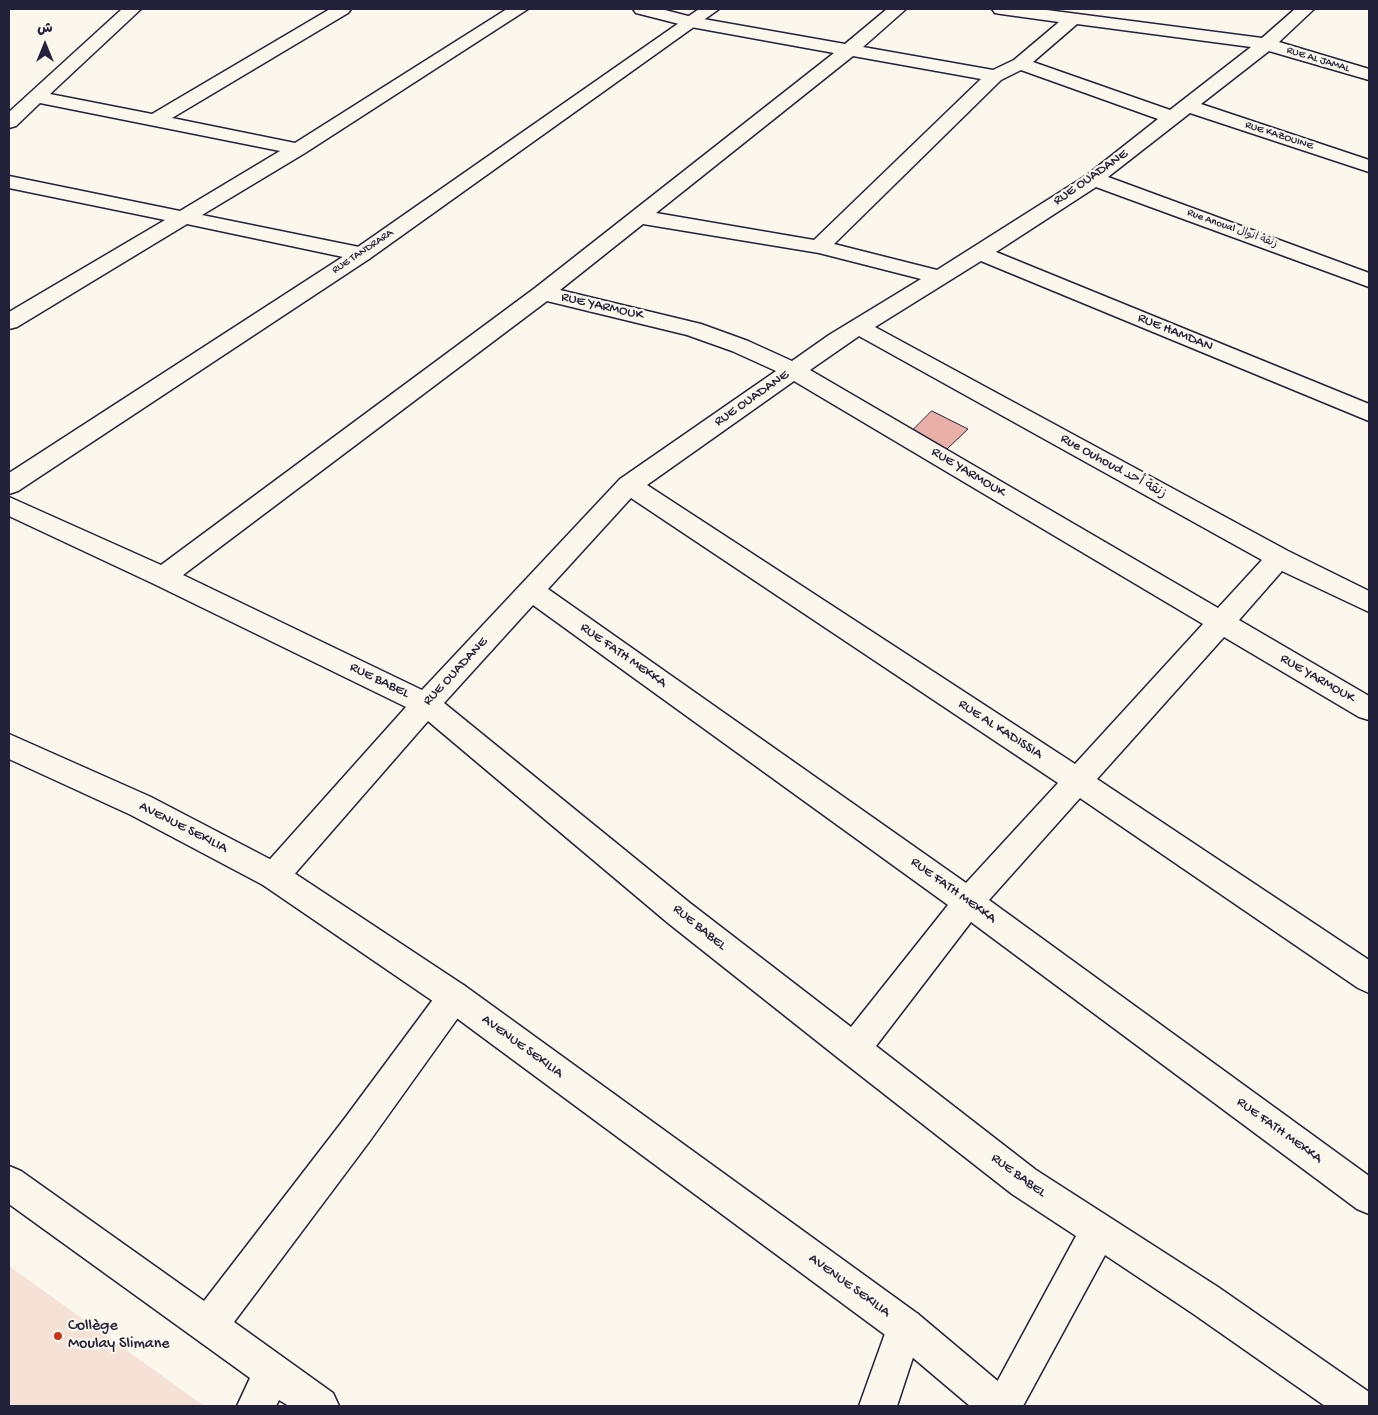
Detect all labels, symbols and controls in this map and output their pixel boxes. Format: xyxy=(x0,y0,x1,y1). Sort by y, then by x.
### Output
north arrow xyxy=(20,20,70,70)
text: ش xyxy=(37,21,53,38)
street label: RUE AL JAMAL xyxy=(1285,44,1351,76)
street label: RUE KAZOUINE xyxy=(1243,119,1315,153)
street label: RUE OUADANE xyxy=(1050,146,1132,210)
street label: Rue Anoual زنقة انوال xyxy=(1185,207,1279,251)
street label: RUE TANDRARA xyxy=(330,227,396,277)
street label: RUE YARMOUK xyxy=(559,289,645,325)
street label: RUE HAMDAN xyxy=(1135,310,1215,356)
street label: RUE OUADANE xyxy=(711,367,793,431)
street label: Rue Ouhoud زنقة أحد xyxy=(1057,431,1169,503)
street label: RUE YARMOUK xyxy=(928,444,1008,502)
street label: RUE FATH MEKKA xyxy=(577,620,669,692)
street label: RUE OUADANE xyxy=(420,634,492,710)
street label: RUE YARMOUK xyxy=(1277,651,1357,707)
street label: RUE BABEL xyxy=(347,659,411,703)
street label: RUE AL KADISSIA xyxy=(955,696,1045,764)
street label: AVENUE SEKILIA xyxy=(136,798,230,858)
street label: RUE FATH MEKKA xyxy=(907,854,999,928)
street label: RUE BABEL xyxy=(669,901,729,955)
street label: AVENUE SEKILIA xyxy=(478,1012,566,1082)
street label: RUE FATH MEKKA xyxy=(1233,1094,1325,1168)
street label: RUE BABEL xyxy=(987,1150,1049,1202)
street label: AVENUE SEKILIA xyxy=(805,1251,893,1321)
place label: Collège Moulay Slimane xyxy=(68,1317,170,1355)
marker: Collège Moulay Slimane xyxy=(52,1330,64,1342)

